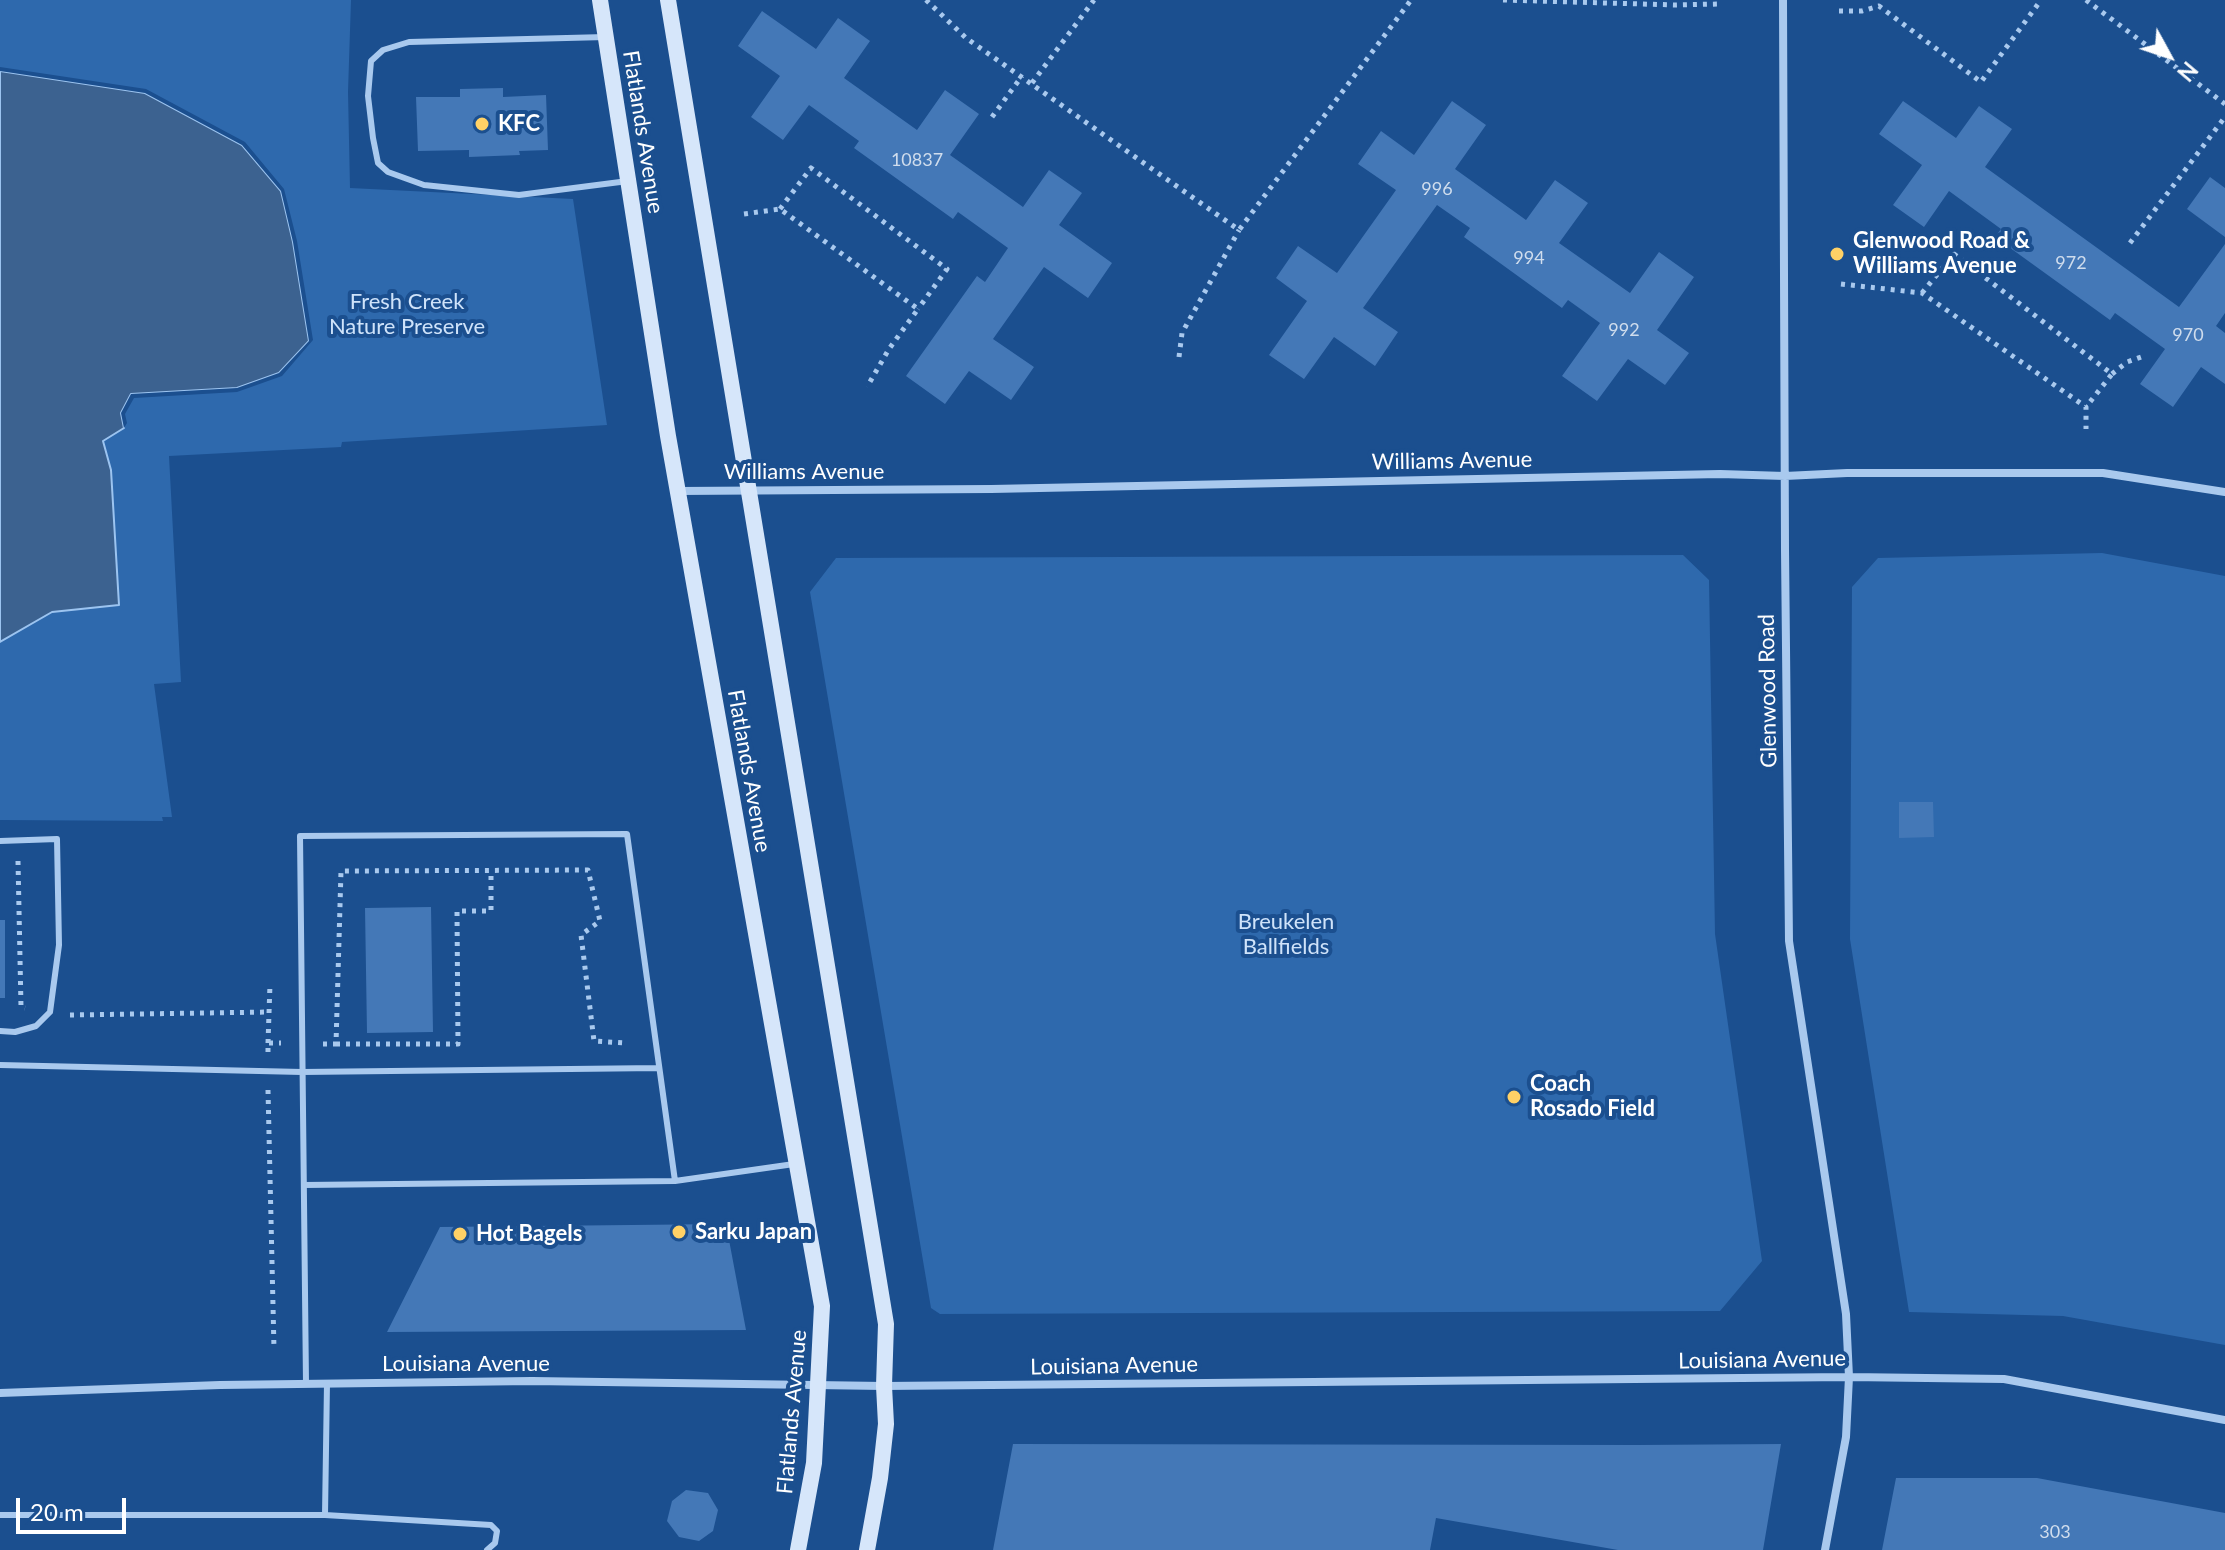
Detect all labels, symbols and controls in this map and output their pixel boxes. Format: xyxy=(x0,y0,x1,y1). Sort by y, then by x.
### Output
north arrow xyxy=(2129,16,2209,96)
street label: Flatlands Avenue xyxy=(617,49,669,215)
text: N xyxy=(2172,57,2204,87)
place label: KFC xyxy=(498,111,540,137)
marker: KFC xyxy=(473,115,491,133)
house number: 10837 xyxy=(891,149,943,171)
house number: 996 xyxy=(1421,178,1453,200)
place label: Glenwood Road & Williams Avenue xyxy=(1853,228,2030,280)
marker: Glenwood Road & Williams Avenue xyxy=(1828,245,1846,263)
house number: 994 xyxy=(1513,247,1545,269)
house number: 972 xyxy=(2055,252,2087,274)
park label: Fresh Creek Nature Preserve xyxy=(329,289,485,340)
house number: 992 xyxy=(1608,319,1640,341)
house number: 970 xyxy=(2172,324,2204,346)
street label: Williams Avenue xyxy=(1371,446,1533,476)
street label: Williams Avenue xyxy=(724,459,884,485)
street label: Glenwood Road xyxy=(1753,614,1783,768)
street label: Flatlands Avenue xyxy=(722,688,776,854)
park label: Breukelen Ballfields xyxy=(1238,909,1334,960)
place label: Coach Rosado Field xyxy=(1530,1071,1655,1122)
marker: Coach Rosado Field xyxy=(1505,1088,1523,1106)
place label: Sarku Japan xyxy=(695,1219,812,1245)
place label: Hot Bagels xyxy=(476,1221,582,1247)
marker: Sarku Japan xyxy=(670,1223,688,1241)
marker: Hot Bagels xyxy=(451,1225,469,1243)
street label: Flatlands Avenue xyxy=(772,1329,812,1495)
street label: Louisiana Avenue xyxy=(1678,1345,1846,1375)
street label: Louisiana Avenue xyxy=(382,1351,550,1377)
street label: Louisiana Avenue xyxy=(1030,1351,1198,1381)
scale bar xyxy=(20,1482,130,1532)
text: 20 m xyxy=(30,1497,84,1526)
house number: 303 xyxy=(2039,1521,2071,1543)

